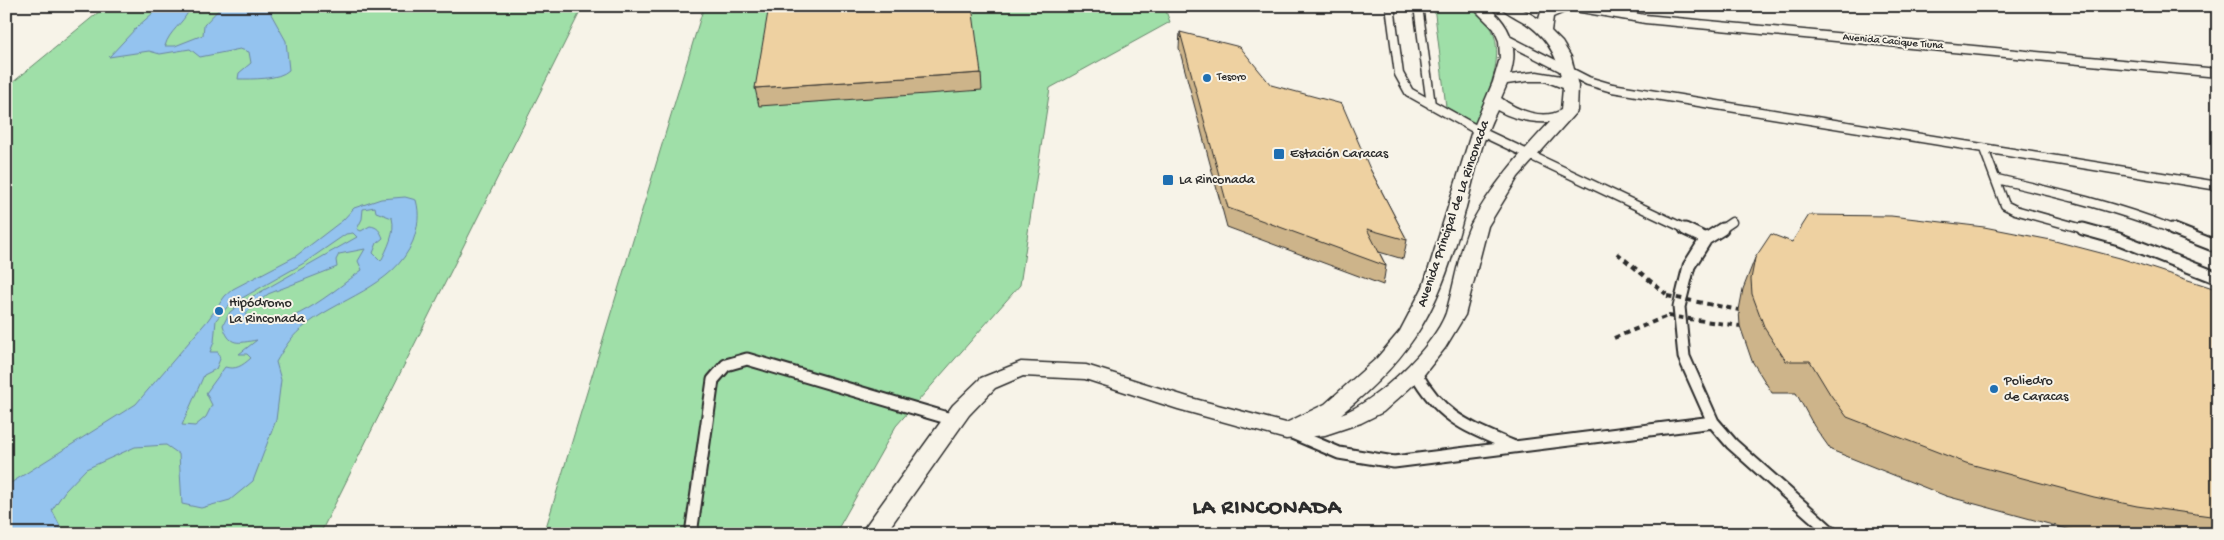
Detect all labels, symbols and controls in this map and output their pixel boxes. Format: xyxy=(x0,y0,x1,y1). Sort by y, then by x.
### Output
street label: Avenida Cacique Tiuna xyxy=(1842,32,1945,52)
marker: Tesoro xyxy=(1201,72,1213,84)
place label: Tesoro xyxy=(1216,72,1247,84)
street label: Avenida Principal de La Rinconada xyxy=(1414,117,1494,310)
place label: Estación Caracas xyxy=(1290,146,1389,163)
marker: Estación Caracas xyxy=(1272,147,1286,161)
place label: La Rinconada xyxy=(1179,172,1256,189)
marker: La Rinconada xyxy=(1161,173,1175,187)
place label: Hipódromo La Rinconada xyxy=(229,295,306,328)
marker: Hipódromo La Rinconada xyxy=(213,305,225,317)
place label: Poliedro de Caracas xyxy=(2003,373,2069,406)
marker: Poliedro de Caracas xyxy=(1988,383,2000,395)
district label: LA RINCONADA xyxy=(1192,496,1343,522)

